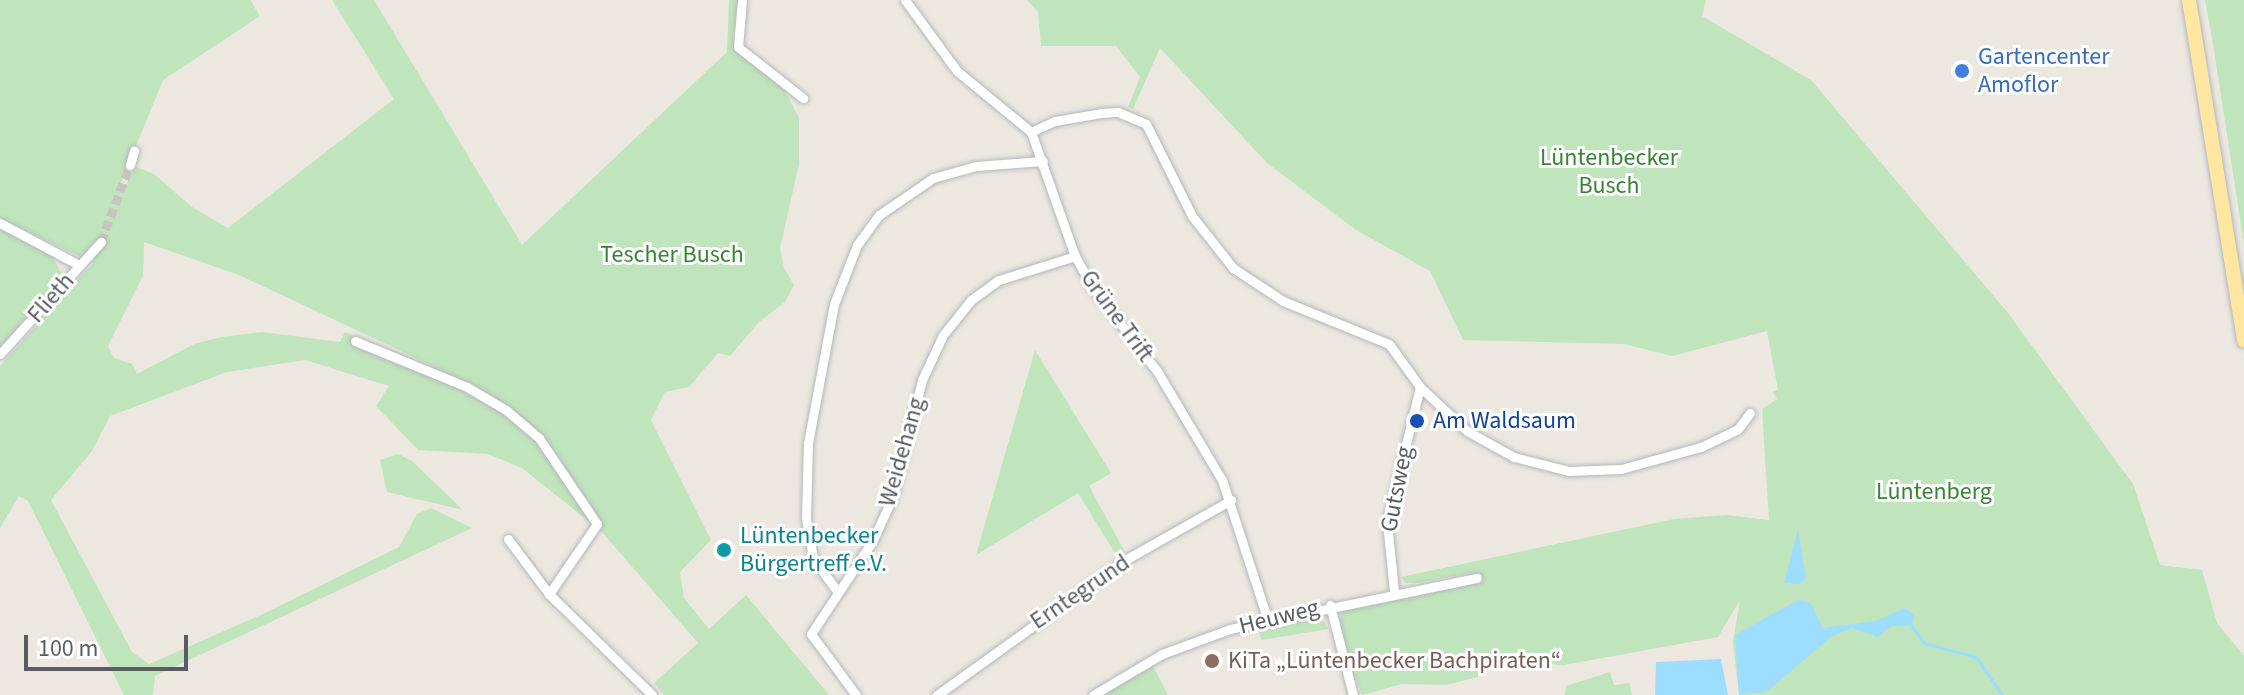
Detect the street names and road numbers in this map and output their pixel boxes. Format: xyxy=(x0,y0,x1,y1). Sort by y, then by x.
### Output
street label: Grüne Trift xyxy=(1074,265,1160,367)
street label: Flieth xyxy=(22,267,80,329)
street label: Weidehang xyxy=(873,394,931,510)
street label: Gutsweg xyxy=(1375,444,1419,534)
street label: Erntegrund xyxy=(1025,548,1135,636)
street label: Heuweg xyxy=(1236,593,1322,641)

